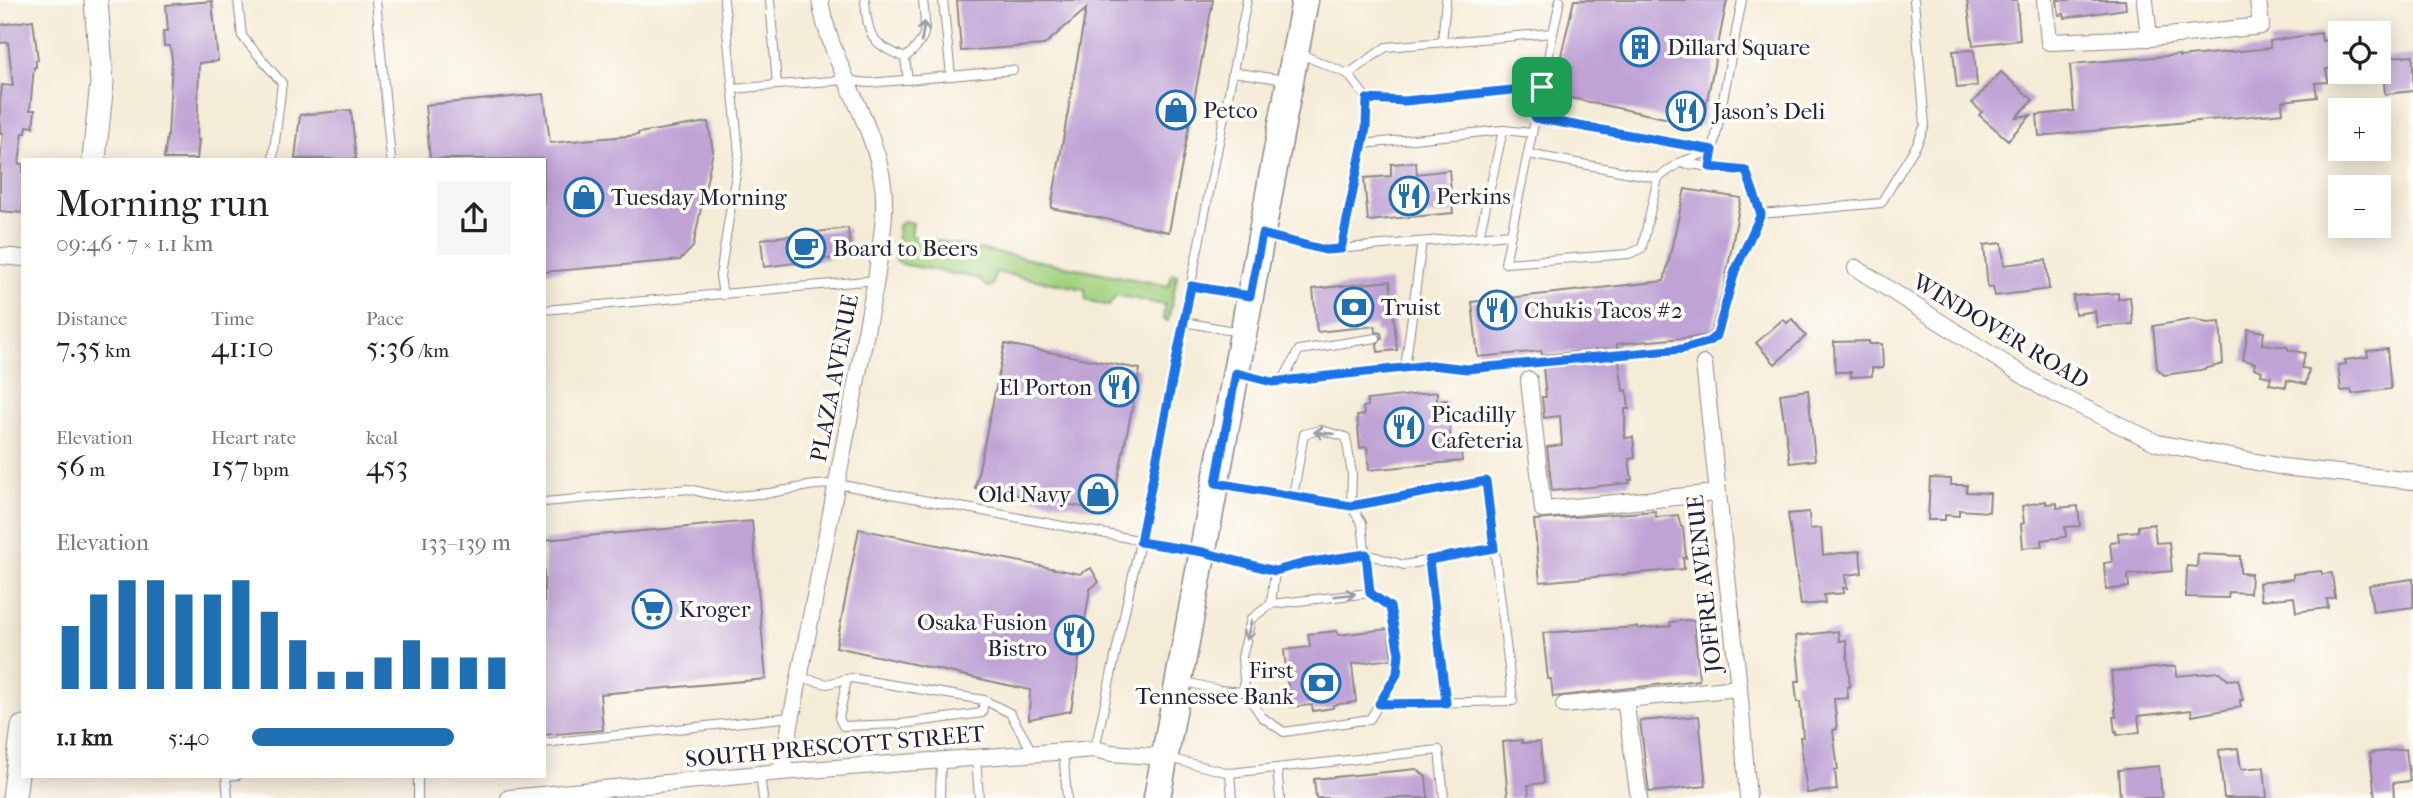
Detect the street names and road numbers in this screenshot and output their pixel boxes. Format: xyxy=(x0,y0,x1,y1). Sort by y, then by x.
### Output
street label: WINDOVER ROAD xyxy=(1907,268,2094,395)
street label: PLAZA AVENUE xyxy=(805,292,864,464)
street label: JOFFRE AVENUE xyxy=(1682,494,1727,676)
street label: SOUTH PRESCOTT STREET xyxy=(684,720,986,773)

